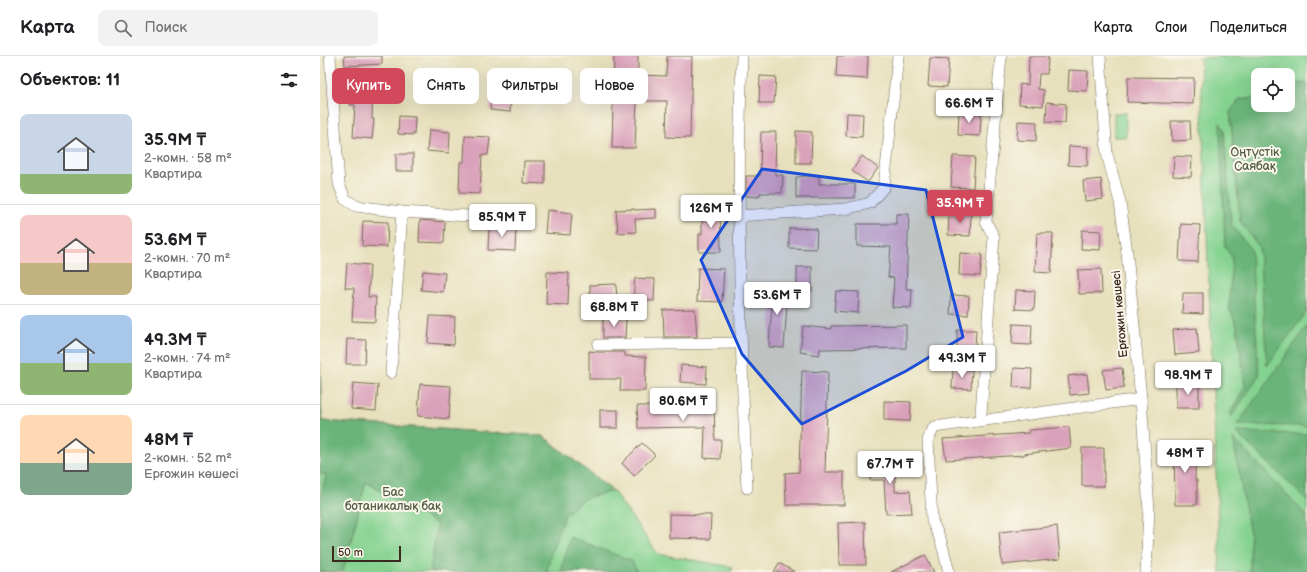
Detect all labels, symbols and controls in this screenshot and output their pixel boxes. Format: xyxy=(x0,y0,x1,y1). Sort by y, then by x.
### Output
search box xyxy=(98,10,378,46)
text: Карта xyxy=(20,16,74,39)
icon: search xyxy=(112,17,134,39)
text: Поиск xyxy=(144,18,187,37)
text: Карта xyxy=(1093,19,1133,36)
text: Слои xyxy=(1155,19,1187,36)
text: Поделиться xyxy=(1209,19,1287,36)
chip: Купить xyxy=(332,68,405,104)
chip: Снять xyxy=(413,68,479,104)
chip: Фильтры xyxy=(487,68,572,104)
chip: Новое xyxy=(580,68,648,104)
map controls xyxy=(1251,68,1295,112)
button: locate xyxy=(1251,68,1295,112)
icon: filters xyxy=(278,69,300,91)
text: Объектов: 11 xyxy=(20,70,120,90)
pin: 66.6M ₸ xyxy=(932,90,1006,124)
text: 66.6M ₸ xyxy=(945,95,993,111)
icon: home xyxy=(52,130,100,178)
text: 35.9M ₸ xyxy=(144,130,206,150)
park label: Оңтүстік Саябақ xyxy=(1231,145,1280,174)
text: 2-комн. · 58 m² xyxy=(144,150,232,166)
text: Квартира xyxy=(144,166,202,182)
pin: 35.9M ₸ xyxy=(923,190,997,224)
pin: 126M ₸ xyxy=(678,195,744,229)
text: 35.9M ₸ xyxy=(936,195,984,211)
text: 126M ₸ xyxy=(690,200,732,216)
pin: 85.9M ₸ xyxy=(465,204,539,238)
text: 85.9M ₸ xyxy=(478,209,526,225)
text: 53.6M ₸ xyxy=(144,230,206,250)
icon: home xyxy=(52,231,100,279)
text: 2-комн. · 70 m² xyxy=(144,250,230,266)
text: Квартира xyxy=(144,266,202,282)
street label: Ерғожин көшесі xyxy=(1109,270,1131,358)
pin: 53.6M ₸ xyxy=(740,282,814,316)
text: 53.6M ₸ xyxy=(753,287,801,303)
pin: 68.8M ₸ xyxy=(577,294,651,328)
text: 68.8M ₸ xyxy=(590,299,638,315)
text: 49.3M ₸ xyxy=(144,330,206,350)
icon: home xyxy=(52,331,100,379)
pin: 49.3M ₸ xyxy=(925,345,999,379)
text: 2-комн. · 74 m² xyxy=(144,350,231,366)
text: 49.3M ₸ xyxy=(938,350,986,366)
pin: 98.9M ₸ xyxy=(1151,362,1225,396)
text: Квартира xyxy=(144,366,202,382)
text: 98.9M ₸ xyxy=(1164,367,1212,383)
pin: 80.6M ₸ xyxy=(646,388,720,422)
text: 80.6M ₸ xyxy=(659,393,707,409)
text: 48M ₸ xyxy=(144,430,193,450)
icon: home xyxy=(52,431,100,479)
pin: 48M ₸ xyxy=(1157,440,1213,474)
text: 48M ₸ xyxy=(1166,445,1204,461)
text: 2-комн. · 52 m² xyxy=(144,450,232,466)
pin: 67.7M ₸ xyxy=(853,451,927,485)
text: 67.7M ₸ xyxy=(867,456,913,472)
text: Ерғожин көшесі xyxy=(144,466,239,482)
park label: Бас ботаникалық бақ xyxy=(345,485,441,514)
scale bar xyxy=(332,544,401,563)
text: 50 m xyxy=(338,546,363,559)

